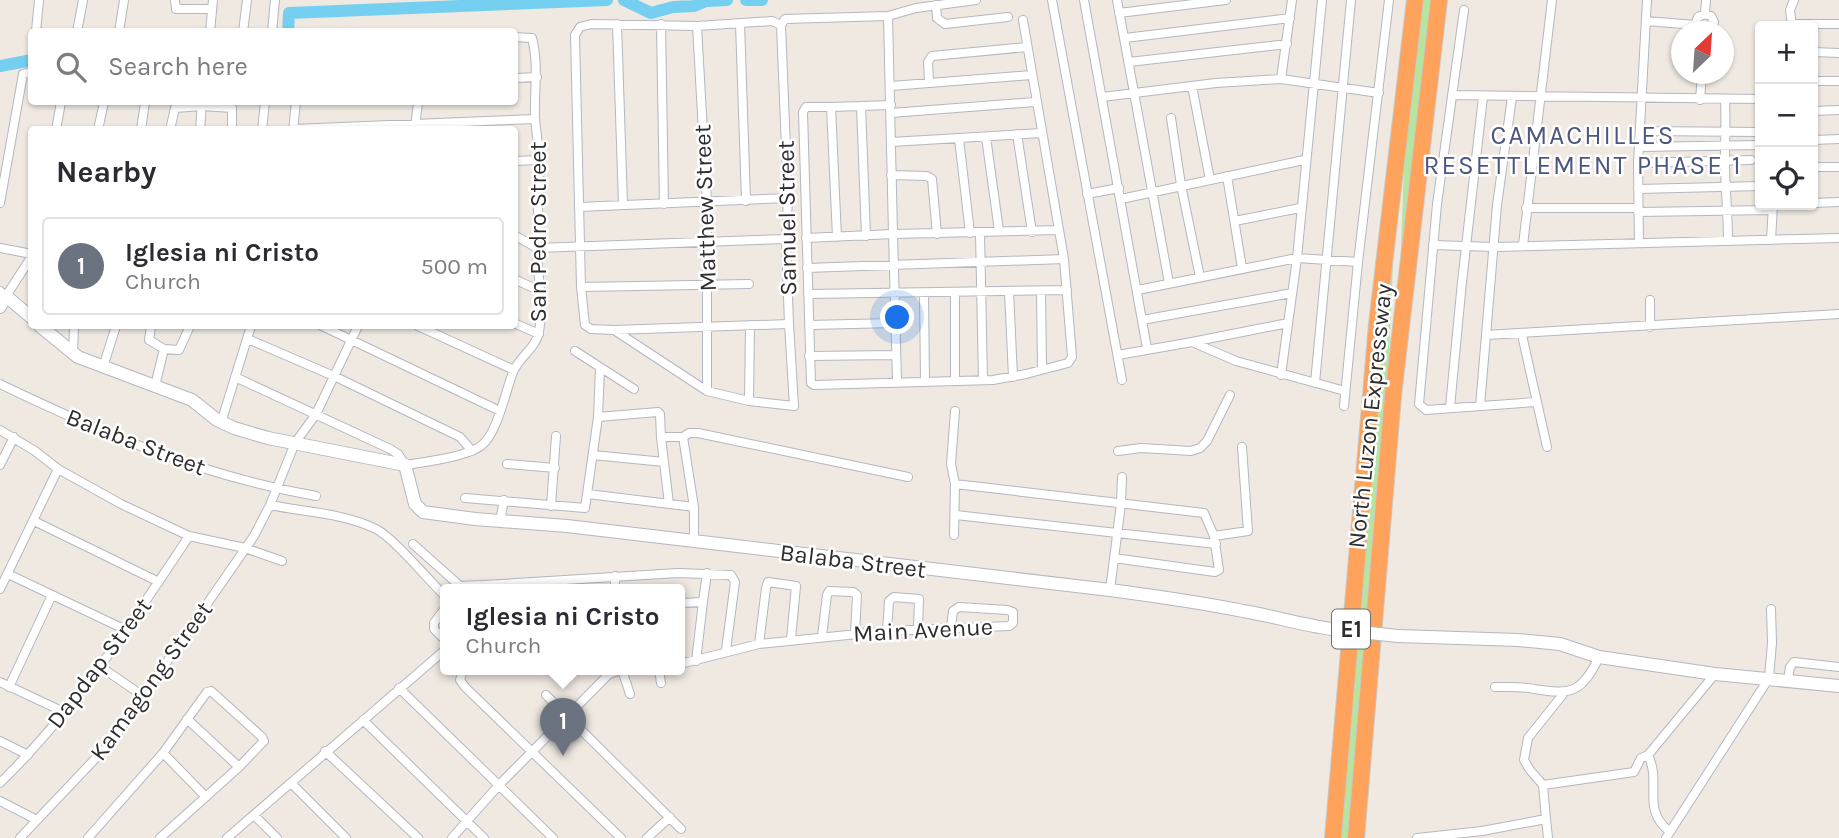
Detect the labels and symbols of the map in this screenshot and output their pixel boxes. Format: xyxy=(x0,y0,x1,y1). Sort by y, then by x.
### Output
north arrow xyxy=(1671,21,1734,84)
district label: CAMACHILLES RESETTLEMENT PHASE 1 xyxy=(1423,120,1743,181)
street label: Matthew Street xyxy=(688,124,722,292)
street label: Samuel Street xyxy=(772,140,802,296)
street label: San Pedro Street xyxy=(524,141,552,323)
street label: North Luzon Expressway xyxy=(1342,282,1398,550)
your location xyxy=(880,300,914,334)
street label: Balaba Street xyxy=(62,403,210,481)
street label: Balaba Street xyxy=(778,538,928,584)
street label: Dapdap Street xyxy=(41,592,157,734)
street label: Kamagong Street xyxy=(84,596,218,766)
road number: E1 xyxy=(1332,610,1370,649)
street label: Main Avenue xyxy=(852,612,994,648)
pin: 1 xyxy=(540,698,586,756)

